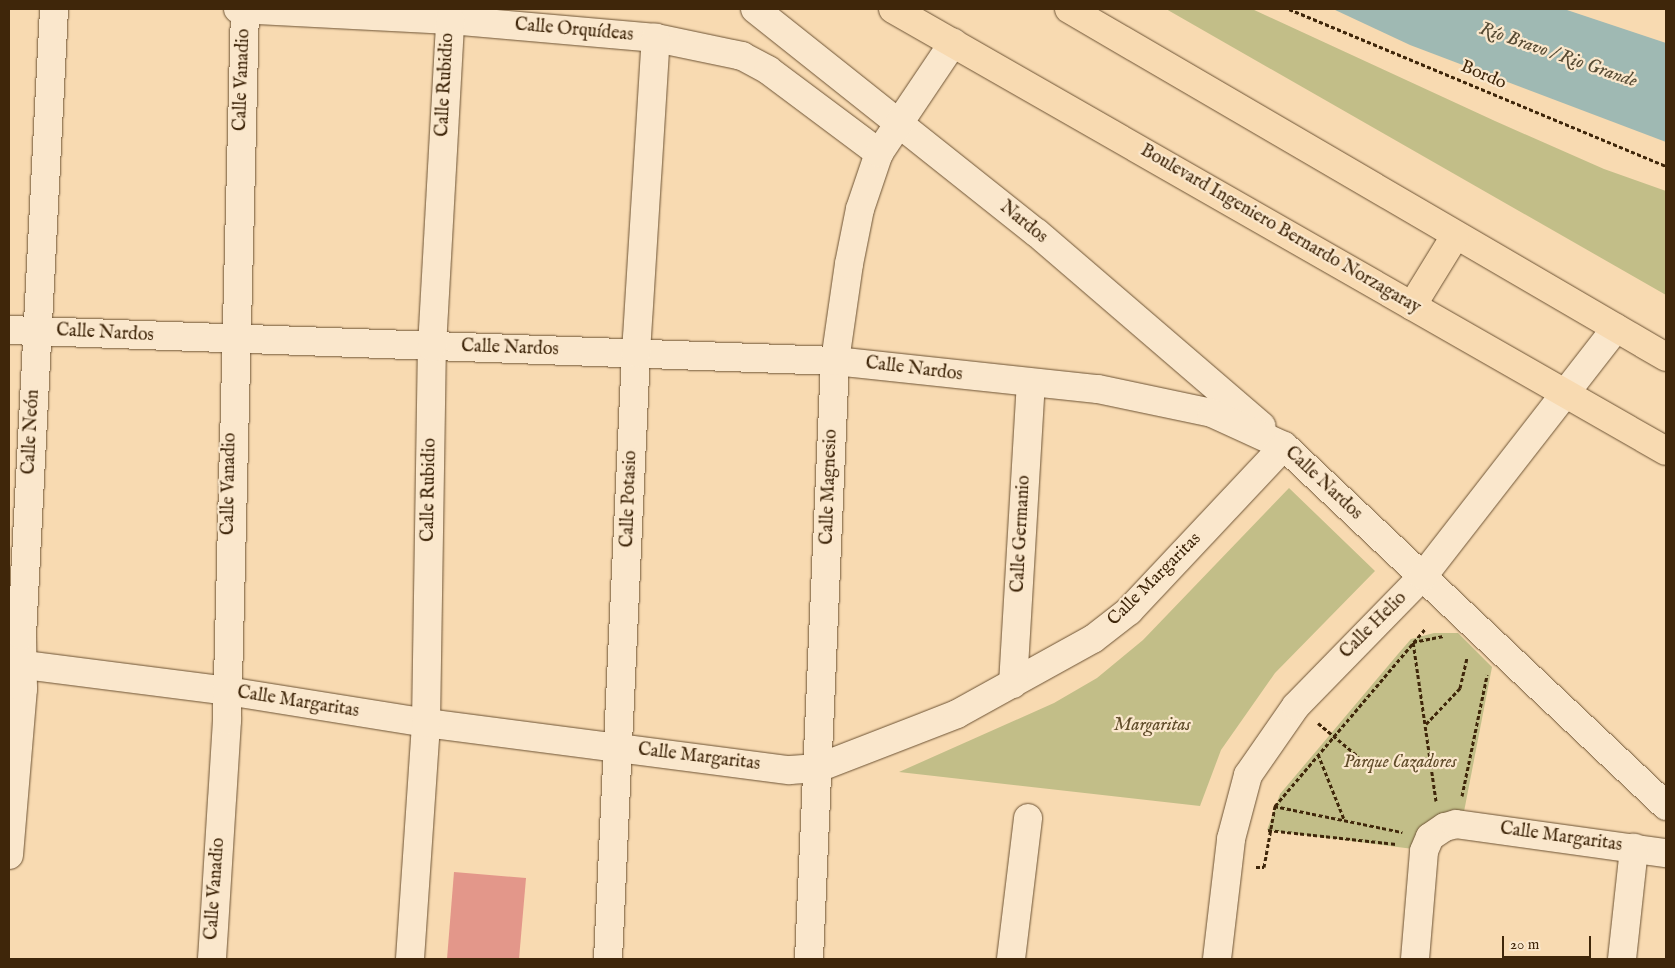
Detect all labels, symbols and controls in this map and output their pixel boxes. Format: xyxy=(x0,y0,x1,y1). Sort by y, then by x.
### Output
street label: Calle Orquídeas xyxy=(514,15,634,47)
water label: Río Bravo / Rio Grande xyxy=(1476,18,1640,94)
street label: Calle Vanadio xyxy=(230,28,256,132)
street label: Calle Rubidio xyxy=(432,33,460,137)
street label: Bordo xyxy=(1457,57,1509,95)
street label: Boulevard Ingeniero Bernardo Norzagaray xyxy=(1136,141,1424,319)
street label: Nardos xyxy=(995,197,1051,249)
street label: Calle Nardos xyxy=(56,321,154,347)
street label: Calle Nardos xyxy=(461,337,559,361)
street label: Calle Nardos xyxy=(864,353,964,387)
street label: Calle Neón xyxy=(19,389,45,475)
street label: Calle Magnesio xyxy=(817,429,843,545)
street label: Calle Vanadio xyxy=(218,433,242,535)
street label: Calle Rubidio xyxy=(418,438,442,542)
street label: Calle Nardos xyxy=(1280,443,1366,525)
street label: Calle Potasio xyxy=(618,450,642,548)
street label: Calle Germanio xyxy=(1008,475,1036,593)
street label: Calle Margaritas xyxy=(1104,529,1206,631)
street label: Calle Helio xyxy=(1336,588,1412,664)
street label: Calle Margaritas xyxy=(236,683,360,723)
park label: Margaritas xyxy=(1113,715,1191,737)
street label: Calle Margaritas xyxy=(637,740,761,776)
park label: Parque Cazadores xyxy=(1343,752,1457,774)
street label: Calle Margaritas xyxy=(1499,819,1623,857)
street label: Calle Vanadio xyxy=(202,837,230,941)
scale bar xyxy=(1505,926,1594,958)
text: 20 m xyxy=(1510,935,1539,954)

